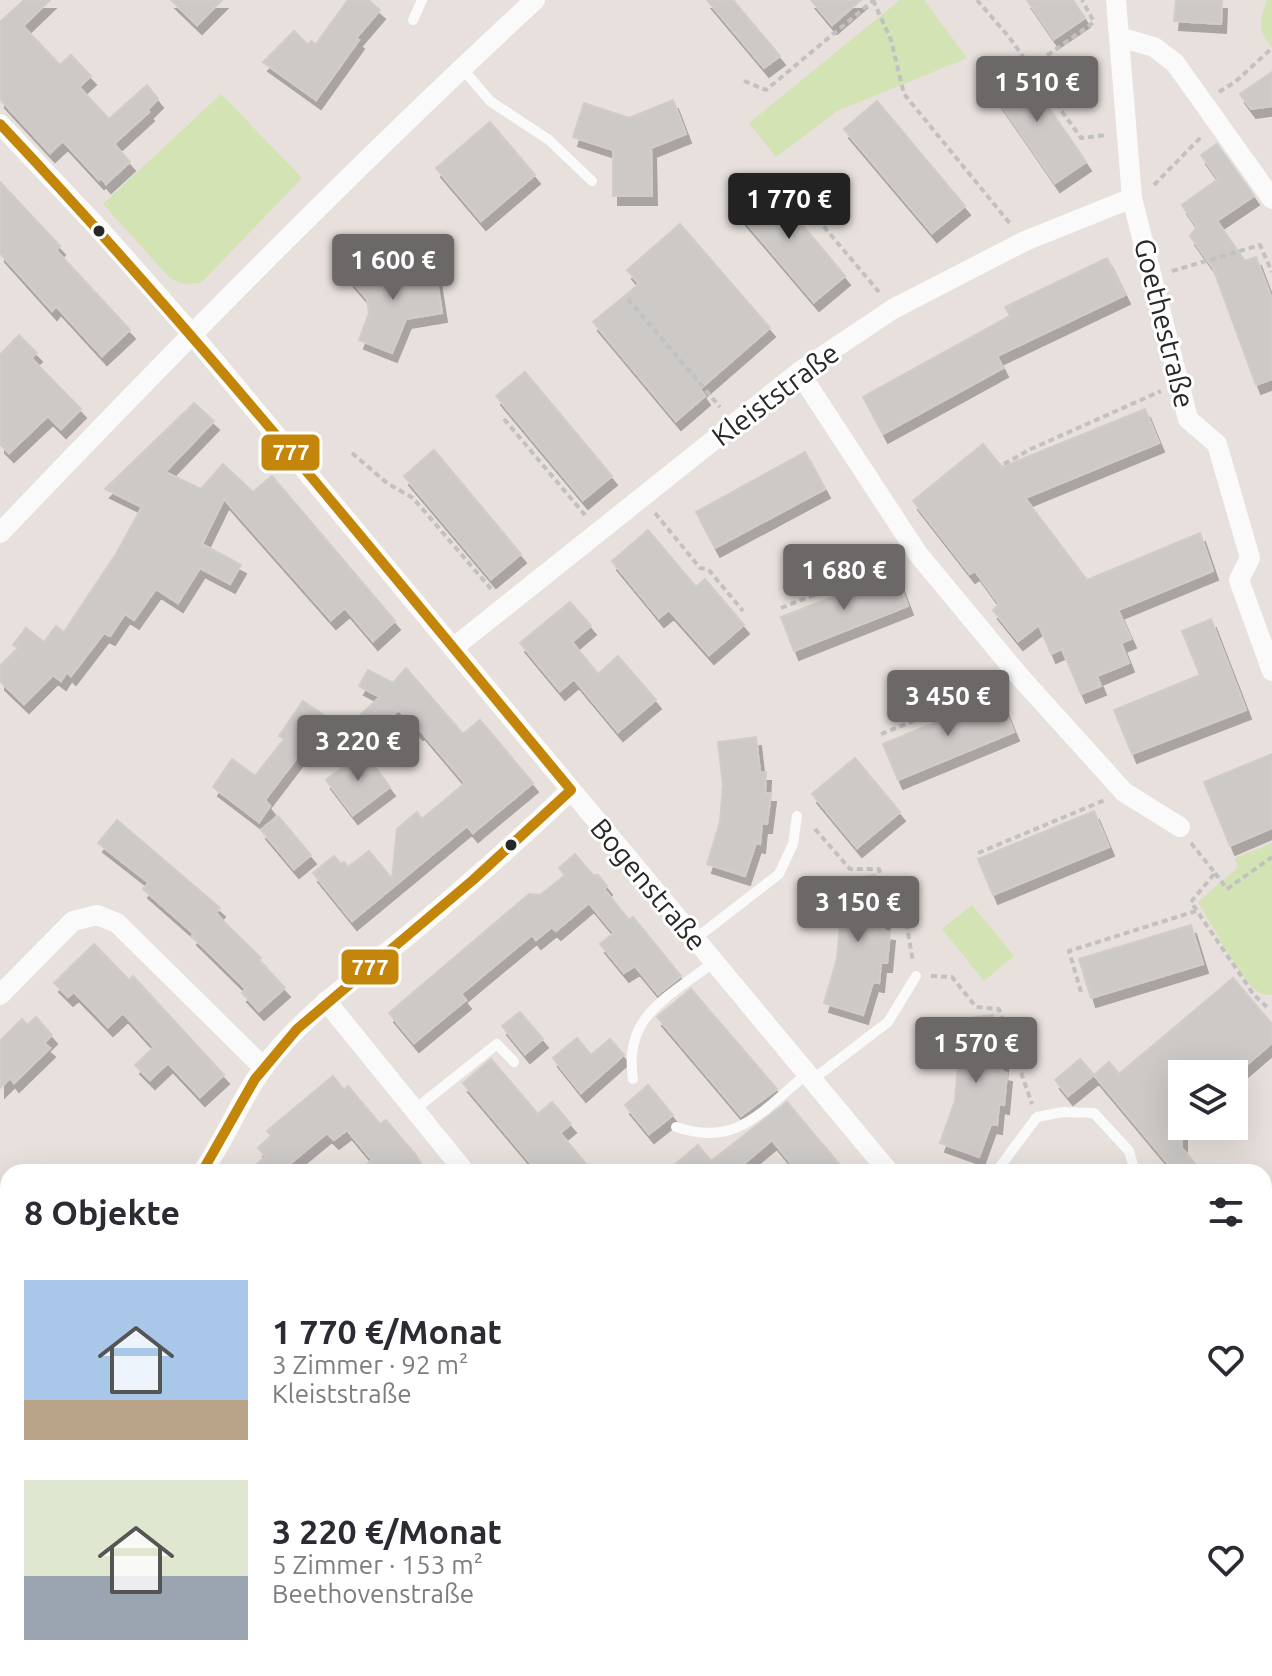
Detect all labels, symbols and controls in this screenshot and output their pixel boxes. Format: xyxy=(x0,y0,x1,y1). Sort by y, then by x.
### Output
pin: 1 510 € xyxy=(963,56,1111,124)
text: 1 510 € xyxy=(994,67,1080,96)
pin: 1 770 € xyxy=(715,173,863,241)
text: 1 770 € xyxy=(746,184,832,213)
unlabelled marker xyxy=(91,223,107,239)
pin: 1 600 € xyxy=(319,234,467,302)
street label: Goethestraße xyxy=(1129,235,1201,411)
text: 1 600 € xyxy=(350,245,436,274)
street label: Kleiststraße xyxy=(706,336,844,452)
line badge: 777 xyxy=(260,433,321,472)
text: 777 xyxy=(272,439,310,464)
pin: 1 680 € xyxy=(770,544,918,612)
text: 1 680 € xyxy=(801,555,887,584)
pin: 3 450 € xyxy=(874,670,1022,738)
text: 3 450 € xyxy=(905,681,991,710)
pin: 3 220 € xyxy=(284,715,432,783)
text: 3 220 € xyxy=(315,726,401,755)
street label: Bogenstraße xyxy=(585,812,713,956)
unlabelled marker xyxy=(503,837,519,853)
pin: 3 150 € xyxy=(784,876,932,944)
text: 3 150 € xyxy=(815,887,901,916)
line badge: 777 xyxy=(340,948,400,986)
text: 777 xyxy=(351,954,389,979)
pin: 1 570 € xyxy=(902,1017,1050,1085)
text: 1 570 € xyxy=(933,1028,1019,1057)
map controls xyxy=(1168,1060,1248,1140)
button: layers xyxy=(1168,1060,1248,1140)
icon: filters xyxy=(1204,1190,1248,1234)
text: 8 Objekte xyxy=(24,1193,180,1231)
icon: home xyxy=(88,1312,184,1408)
text: 1 770 €/Monat xyxy=(272,1312,502,1350)
icon: heart xyxy=(1204,1338,1248,1382)
text: 3 Zimmer · 92 m² xyxy=(272,1350,468,1379)
text: Kleiststraße xyxy=(272,1379,412,1408)
icon: home xyxy=(88,1512,184,1608)
text: 3 220 €/Monat xyxy=(272,1512,502,1550)
icon: heart xyxy=(1204,1538,1248,1582)
text: 5 Zimmer · 153 m² xyxy=(272,1550,483,1579)
text: Beethovenstraße xyxy=(272,1579,474,1608)

